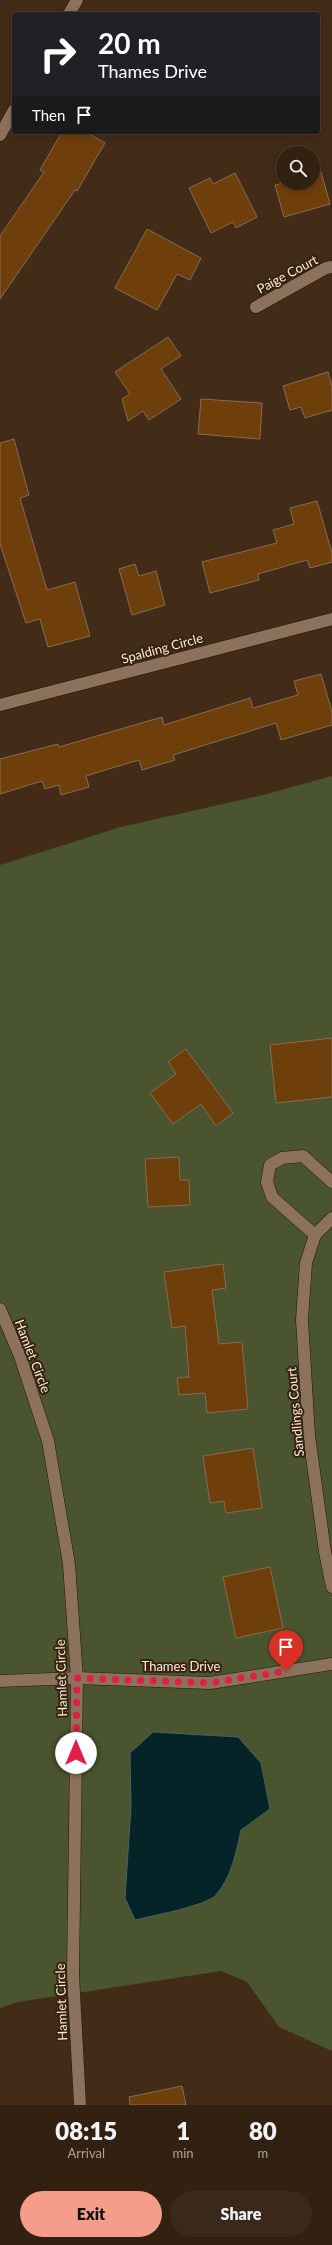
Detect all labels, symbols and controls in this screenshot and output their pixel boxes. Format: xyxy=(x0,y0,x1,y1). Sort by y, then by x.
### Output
text: 20 m xyxy=(98,26,161,60)
icon: right xyxy=(32,28,84,80)
text: Thames Drive xyxy=(98,60,207,82)
icon: arrive xyxy=(73,104,95,126)
text: Then xyxy=(32,106,65,124)
map controls xyxy=(276,146,320,190)
button: search xyxy=(276,146,320,190)
street label: Paige Court xyxy=(254,251,320,297)
street label: Spalding Circle xyxy=(119,629,205,667)
street label: Hamlet Circle xyxy=(12,1317,54,1395)
street label: Sandlings Court xyxy=(283,1366,307,1457)
pin xyxy=(269,1630,303,1671)
icon: arrive xyxy=(275,1636,297,1658)
street label: Hamlet Circle xyxy=(52,1639,70,1717)
street label: Thames Drive xyxy=(142,1658,221,1674)
position arrow xyxy=(55,1732,97,1774)
street label: Hamlet Circle xyxy=(52,1963,70,2041)
text: 08:15 xyxy=(55,2116,117,2145)
text: 1 xyxy=(176,2116,190,2145)
text: 80 xyxy=(249,2116,277,2145)
text: Arrival xyxy=(68,2145,105,2161)
text: min xyxy=(173,2145,194,2161)
text: m xyxy=(257,2145,268,2161)
button: Exit xyxy=(20,2191,162,2237)
button: Share xyxy=(170,2191,312,2237)

